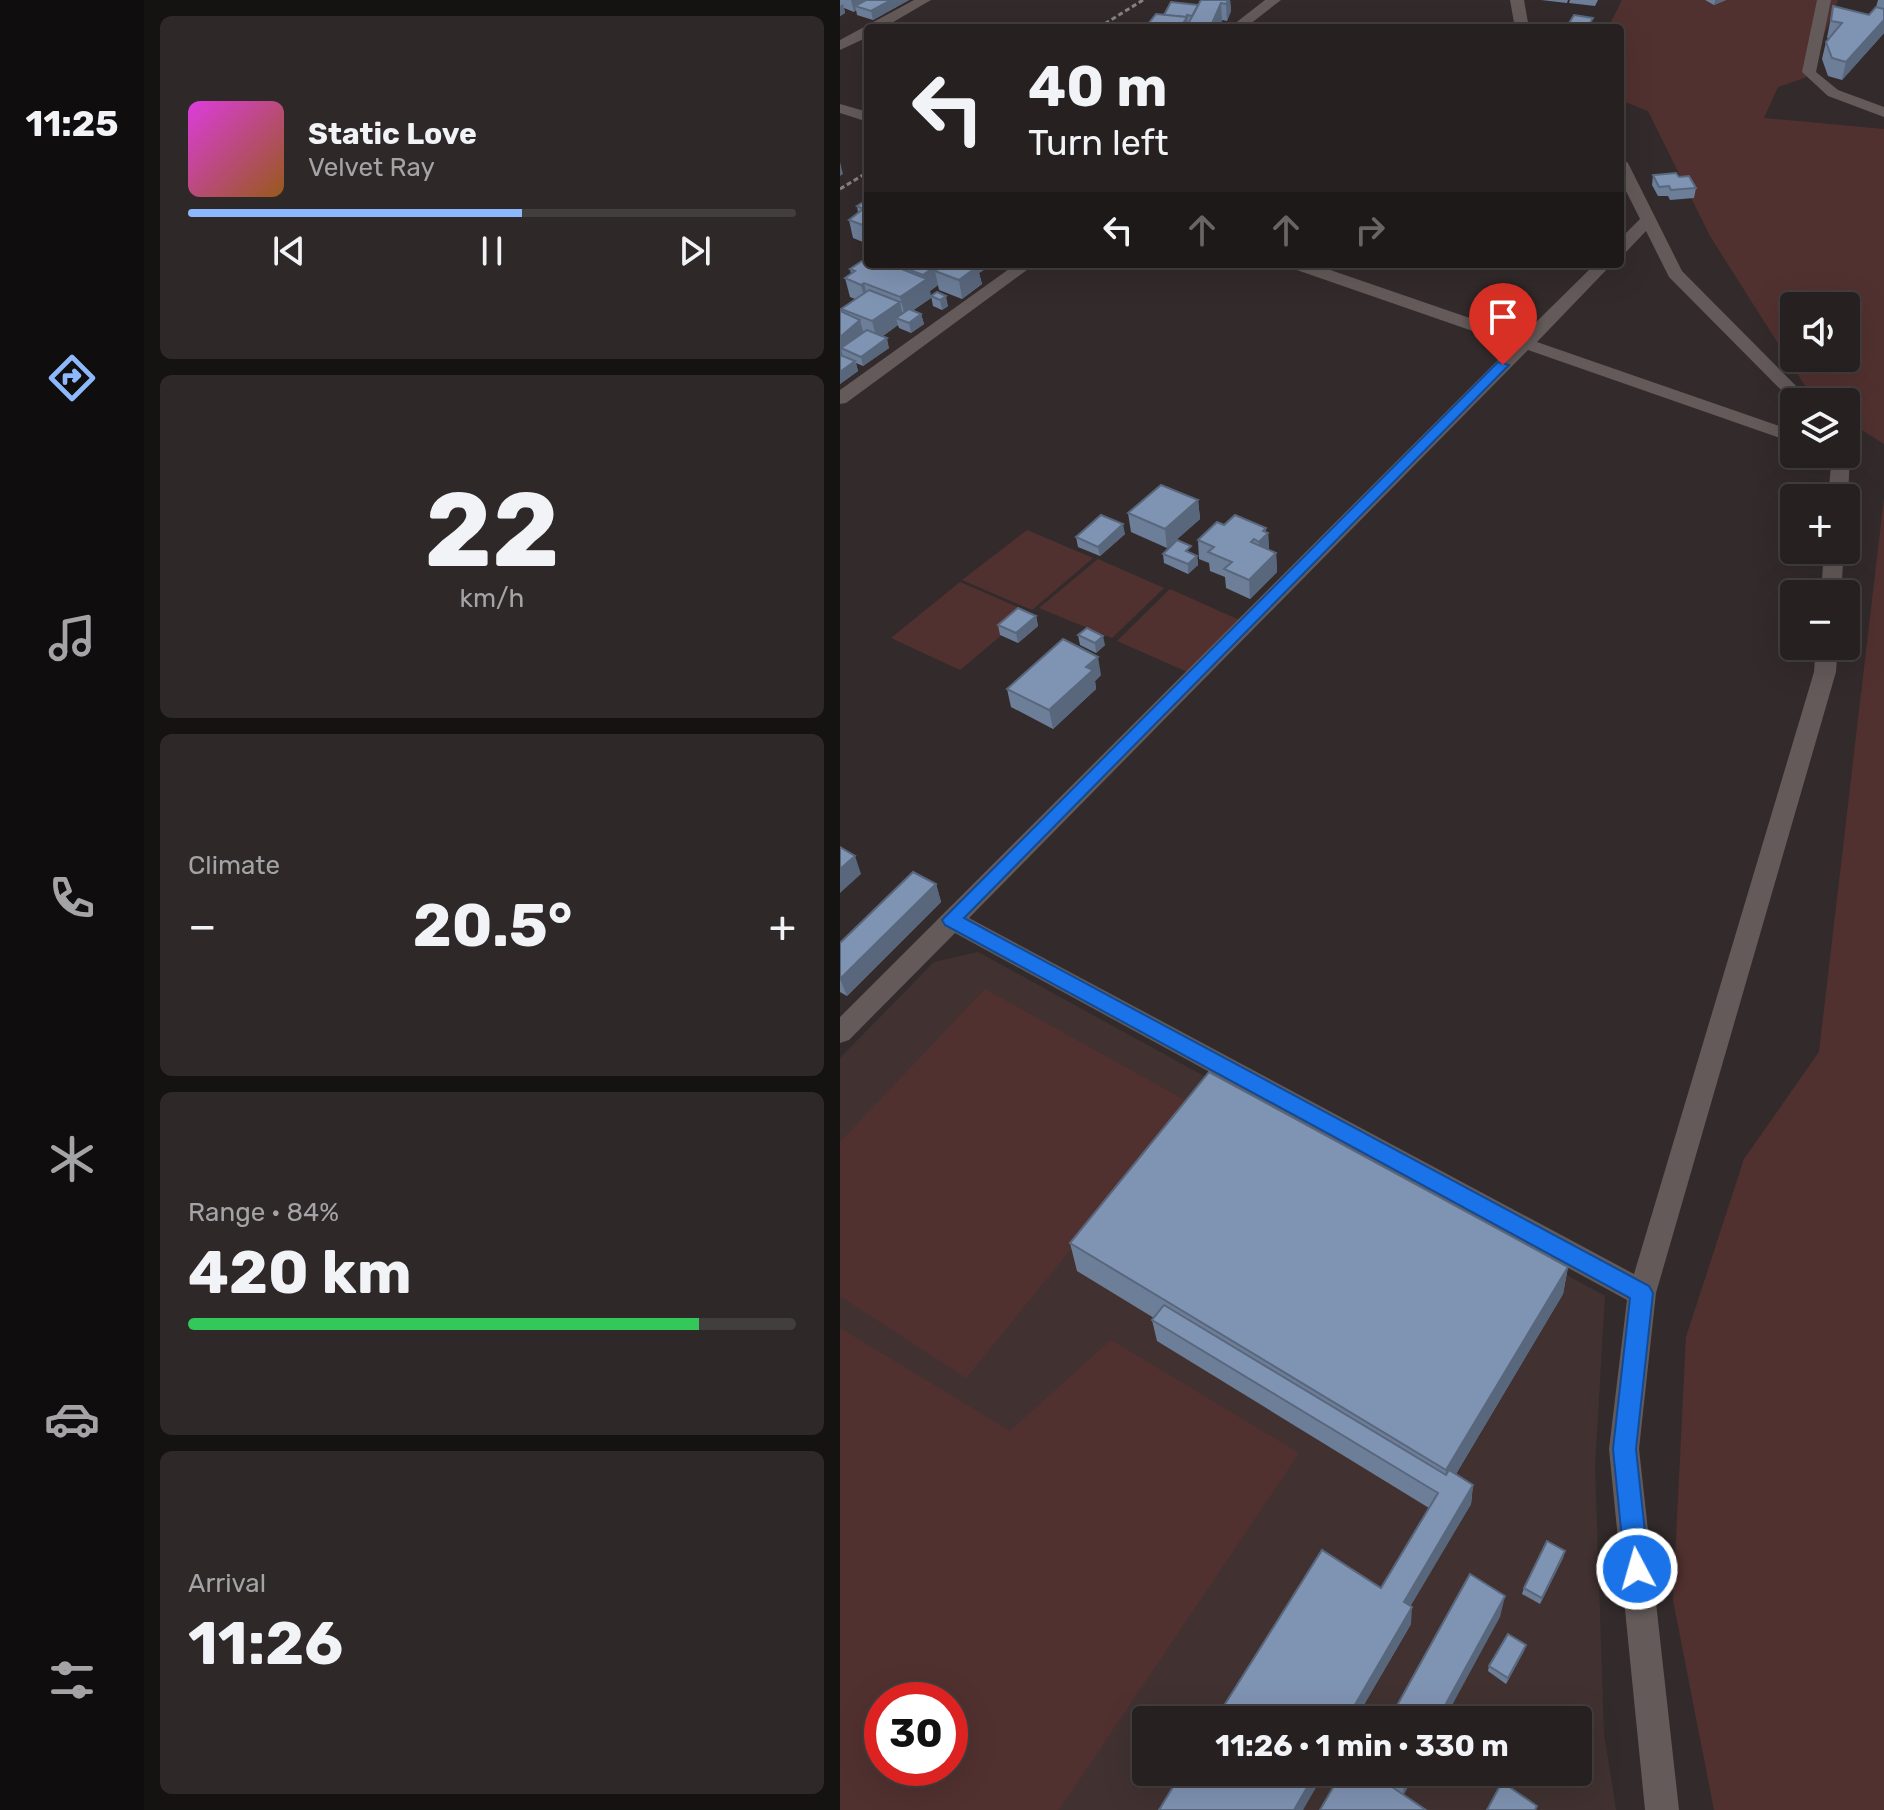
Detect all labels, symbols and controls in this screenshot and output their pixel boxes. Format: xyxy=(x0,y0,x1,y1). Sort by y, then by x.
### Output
text: 40 m xyxy=(1028,54,1168,120)
icon: left xyxy=(896,56,1000,160)
text: 11:25 xyxy=(26,102,118,145)
text: Static Love xyxy=(308,116,477,152)
text: Turn left xyxy=(1028,121,1169,164)
text: Velvet Ray xyxy=(308,152,435,183)
icon: left xyxy=(1096,208,1140,252)
icon: ahead xyxy=(1180,208,1224,252)
icon: ahead xyxy=(1264,208,1308,252)
icon: right xyxy=(1348,208,1392,252)
icon: previous xyxy=(267,229,311,273)
icon: pause xyxy=(470,229,514,273)
icon: next xyxy=(673,229,717,273)
pin xyxy=(1469,283,1537,365)
map controls xyxy=(1780,292,1860,660)
button: sound xyxy=(1780,292,1860,372)
icon: arrive xyxy=(1481,295,1525,339)
icon: directions xyxy=(44,350,100,406)
button: layers xyxy=(1780,388,1860,468)
text: 22 xyxy=(424,469,560,592)
button: + xyxy=(1780,484,1860,564)
button: − xyxy=(1780,580,1860,660)
text: km/h xyxy=(460,583,524,614)
icon: music xyxy=(44,610,100,666)
text: Climate xyxy=(188,850,280,881)
icon: phone xyxy=(44,870,100,926)
text: 20.5° xyxy=(413,890,573,961)
text: − xyxy=(188,900,217,952)
text: + xyxy=(769,900,796,952)
icon: climate xyxy=(44,1131,100,1187)
text: Range · 84% xyxy=(188,1197,339,1228)
text: 420 km xyxy=(188,1237,412,1308)
icon: car xyxy=(44,1391,100,1447)
position arrow xyxy=(1595,1527,1679,1611)
text: Arrival xyxy=(188,1568,266,1599)
text: 11:26 xyxy=(188,1608,343,1679)
icon: filters xyxy=(44,1652,100,1708)
speed limit sign: 30 xyxy=(864,1682,968,1786)
text: 11:26 · 1 min · 330 m xyxy=(1215,1728,1509,1764)

